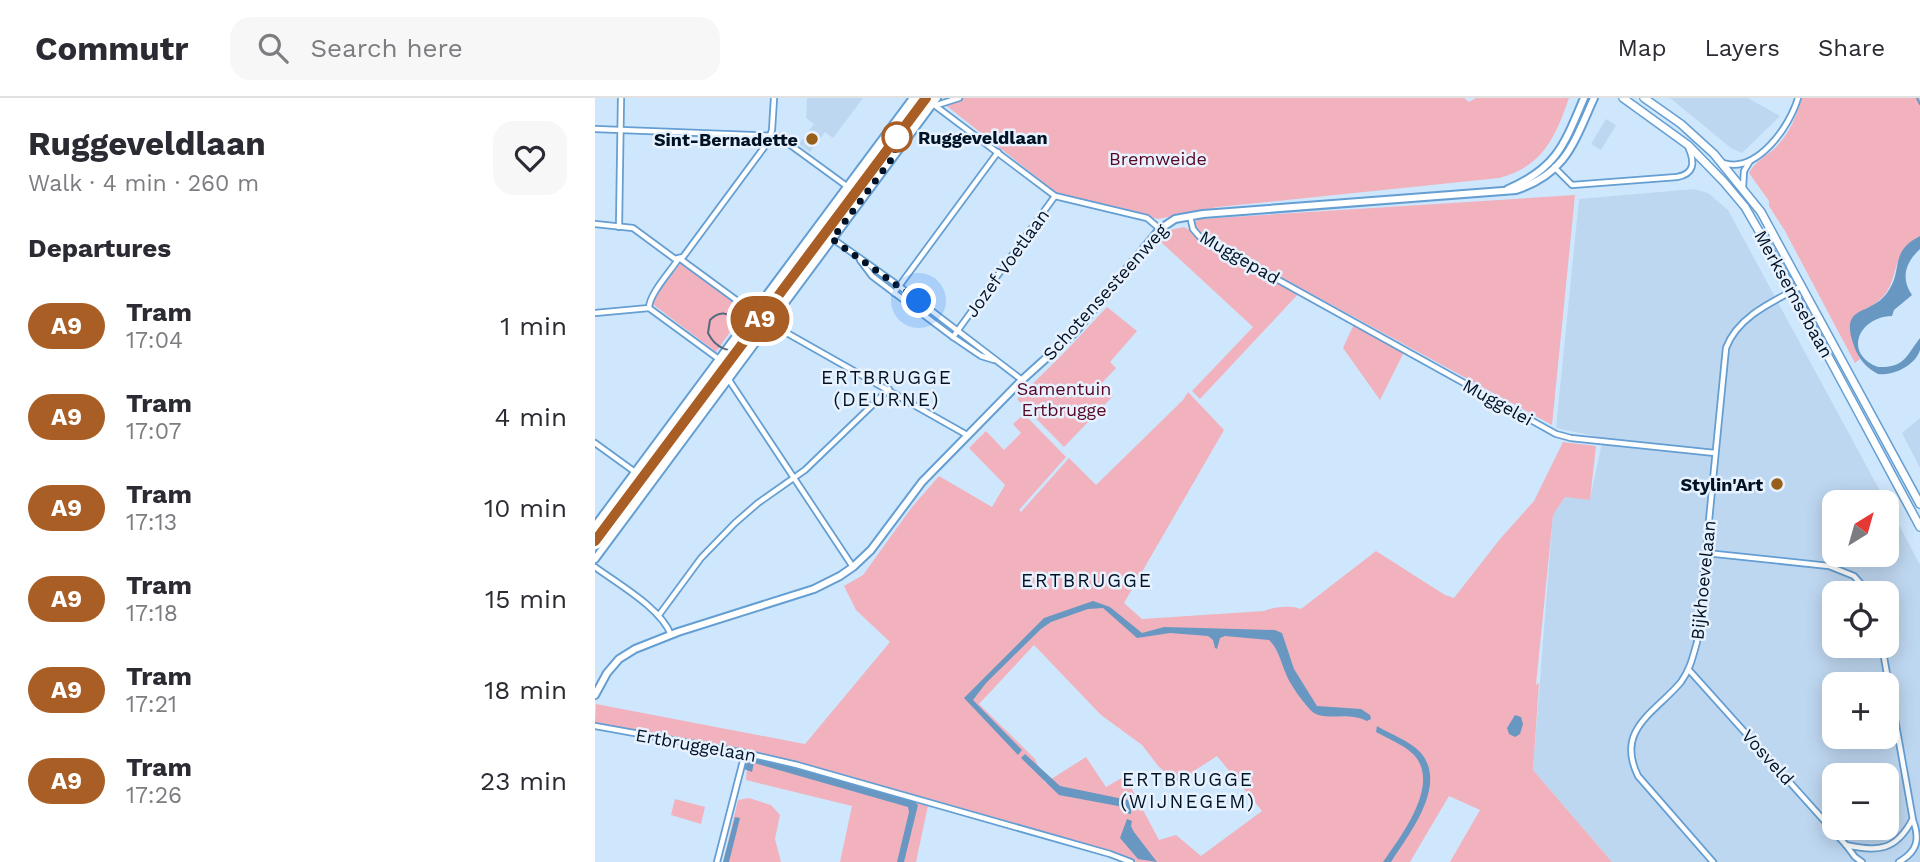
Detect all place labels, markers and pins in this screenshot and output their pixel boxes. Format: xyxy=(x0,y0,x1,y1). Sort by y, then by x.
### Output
marker: Ruggeveldlaan xyxy=(882,122,912,152)
place label: Ruggeveldlaan xyxy=(918,127,1048,148)
place label: Sint-Bernadette xyxy=(654,129,798,150)
marker: Sint-Bernadette xyxy=(804,131,820,147)
place label: Stylin'Art xyxy=(1680,474,1763,495)
marker: Stylin'Art xyxy=(1769,476,1785,492)

